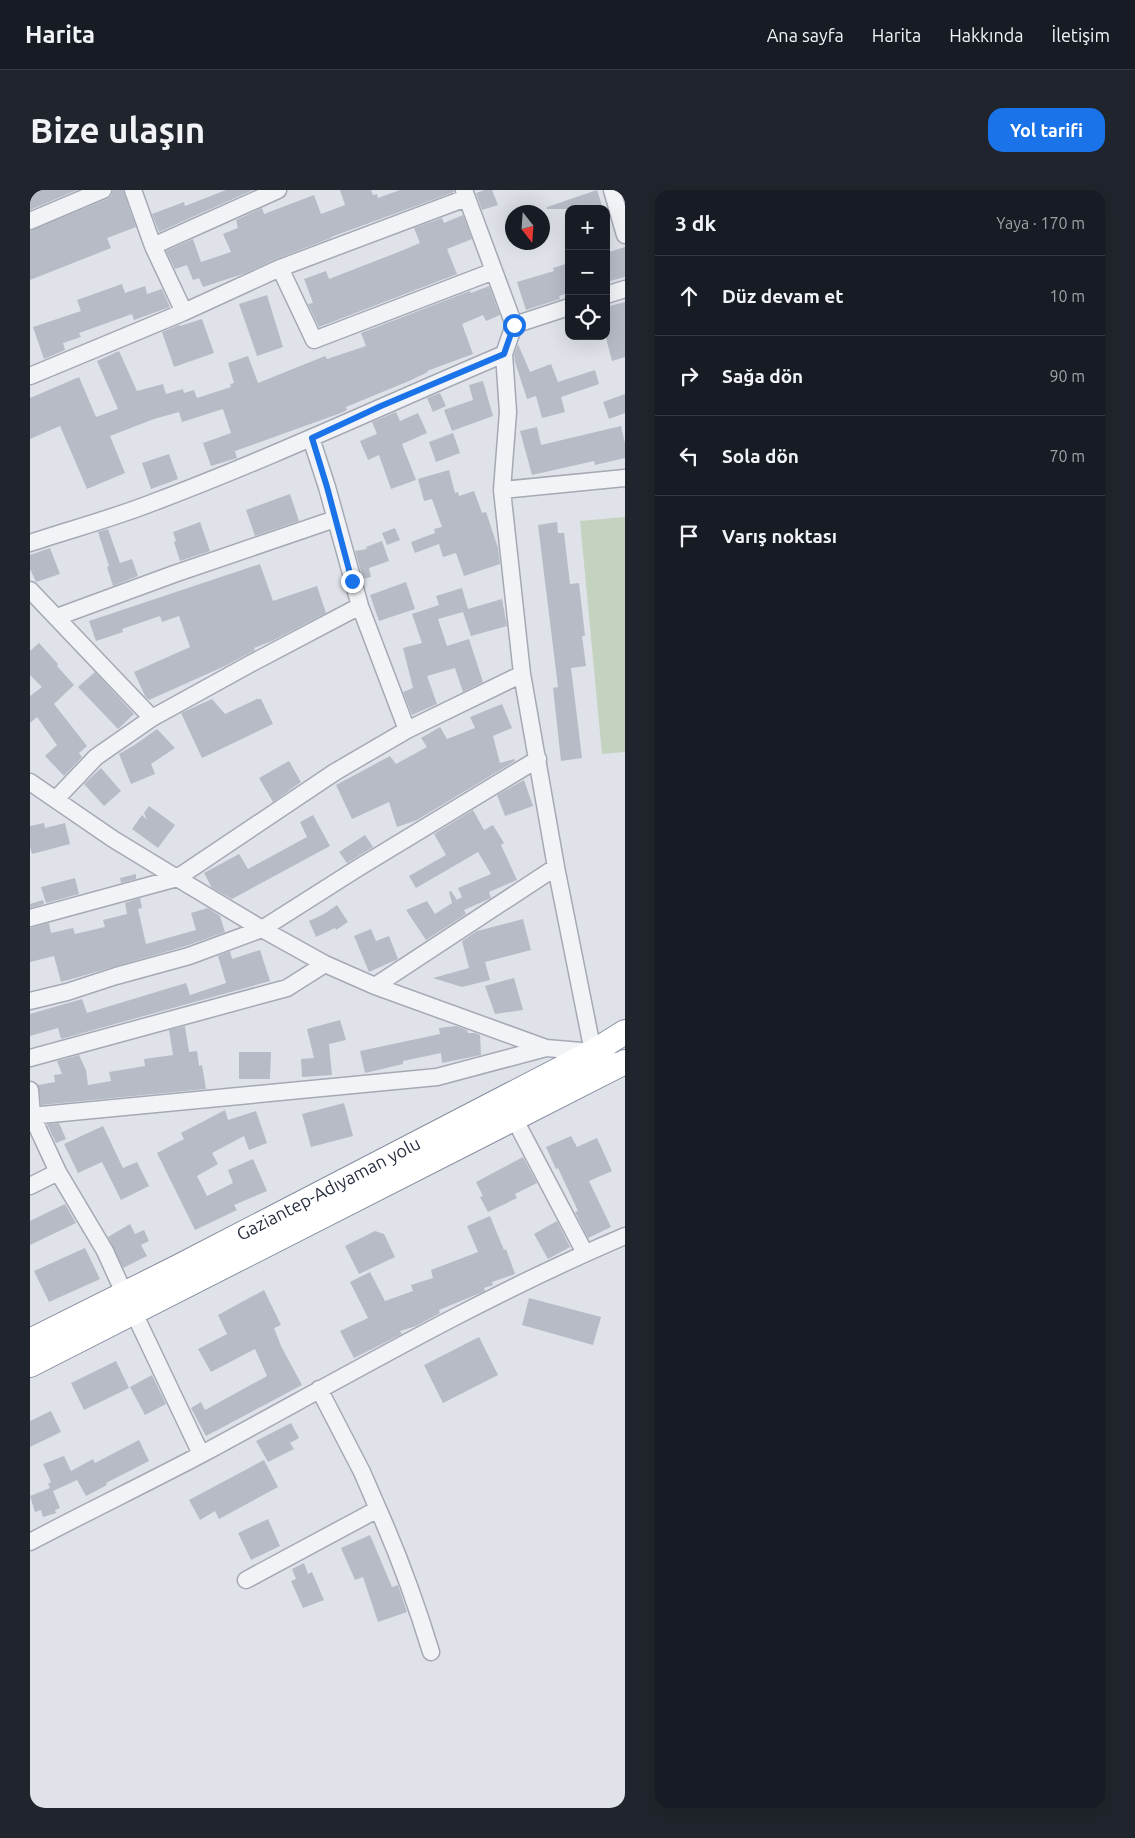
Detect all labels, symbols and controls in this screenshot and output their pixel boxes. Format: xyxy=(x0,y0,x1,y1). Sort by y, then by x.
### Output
text: Harita xyxy=(25,21,95,48)
text: Ana sayfa xyxy=(767,25,844,45)
text: Harita xyxy=(872,25,921,45)
text: Hakkında xyxy=(949,25,1024,45)
text: İletişim xyxy=(1052,25,1110,45)
button: Yol tarifi xyxy=(988,108,1105,152)
text: Bize ulaşın xyxy=(30,110,205,150)
north arrow xyxy=(505,205,550,250)
map controls xyxy=(565,205,610,340)
button: + xyxy=(565,205,610,250)
text: 3 dk xyxy=(675,211,716,235)
text: Yaya · 170 m xyxy=(996,214,1085,232)
button: − xyxy=(565,250,610,295)
icon: ahead xyxy=(675,282,703,310)
text: Düz devam et xyxy=(722,285,843,307)
text: 10 m xyxy=(1049,287,1085,305)
button: locate xyxy=(565,295,610,340)
route start xyxy=(503,314,526,337)
icon: right xyxy=(675,362,703,390)
text: Sağa dön xyxy=(722,365,803,387)
text: 90 m xyxy=(1049,367,1085,385)
icon: left xyxy=(675,442,703,470)
text: Sola dön xyxy=(722,445,799,467)
text: 70 m xyxy=(1049,447,1085,465)
icon: arrive xyxy=(675,522,703,550)
text: Varış noktası xyxy=(722,525,837,547)
route end xyxy=(341,570,364,593)
street label: Gaziantep-Adıyaman yolu xyxy=(233,1132,423,1244)

